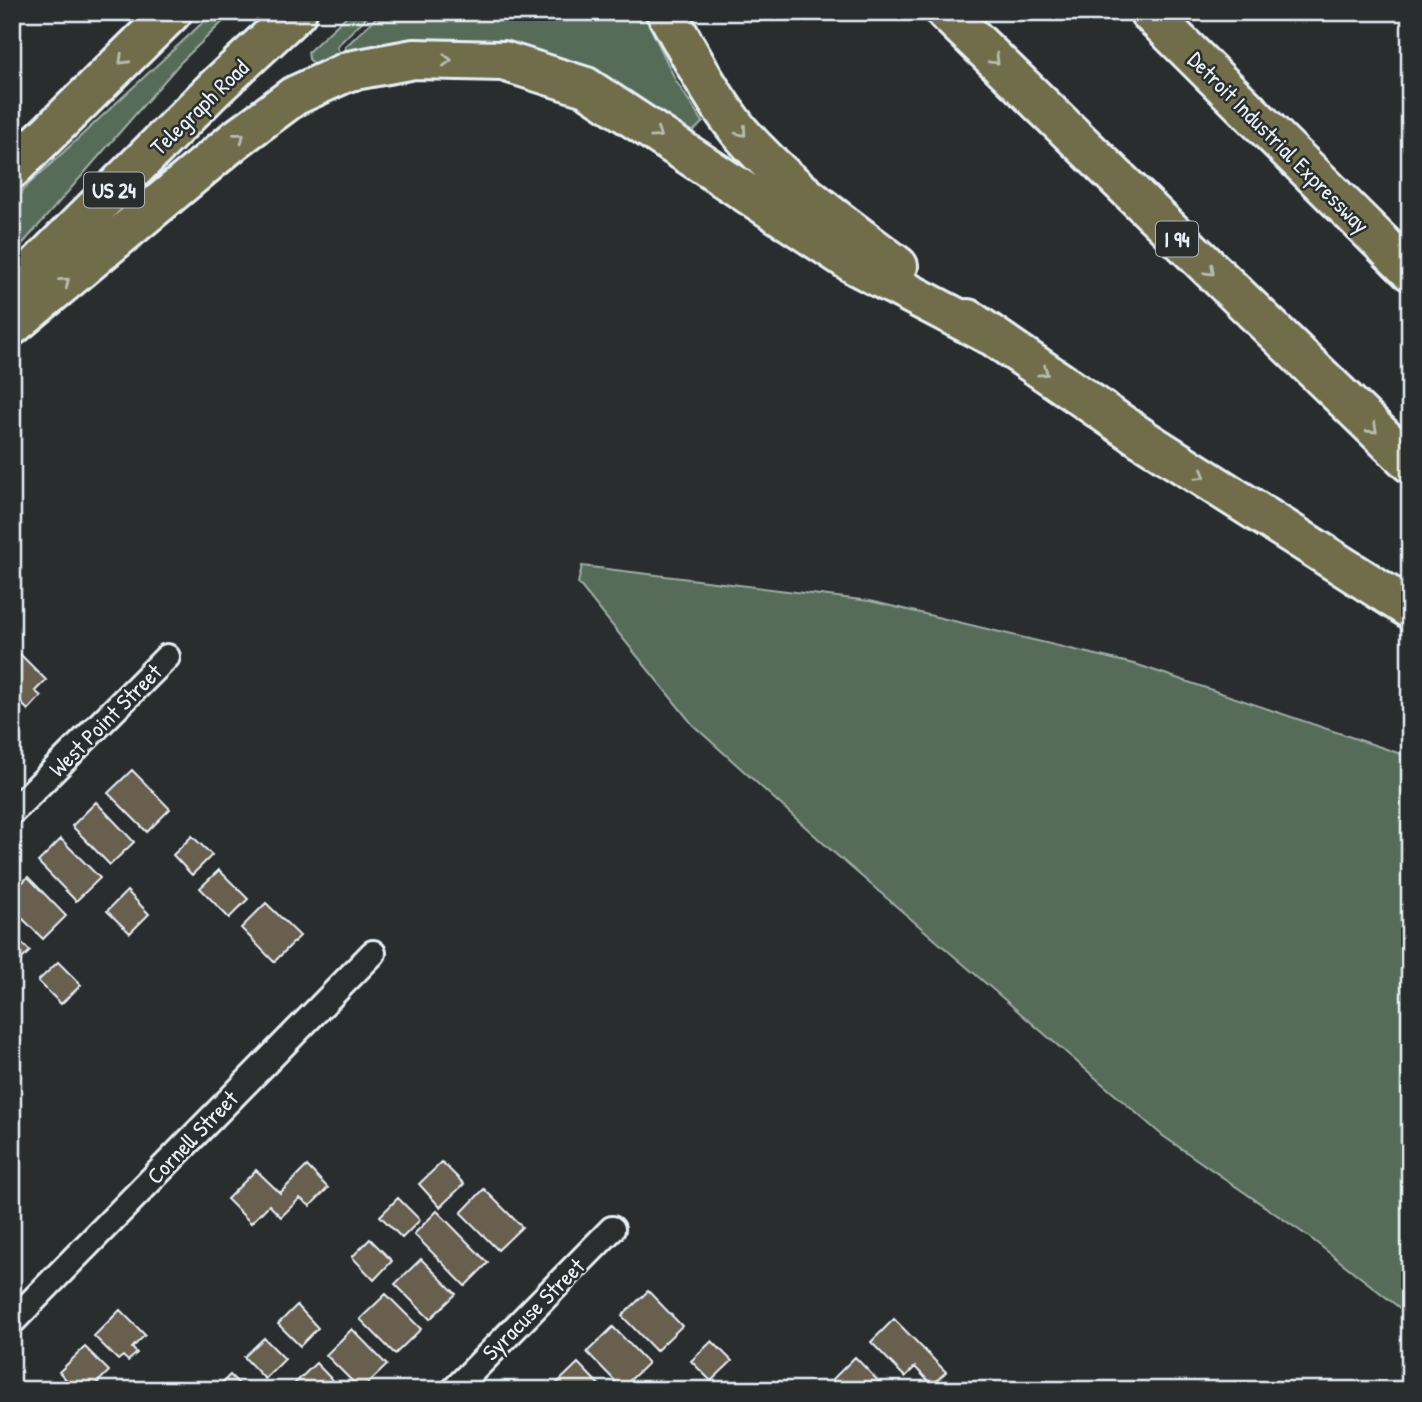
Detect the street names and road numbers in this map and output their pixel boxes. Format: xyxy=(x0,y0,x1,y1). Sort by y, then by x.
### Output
street label: Detroit Industrial Expressway xyxy=(1181,44,1377,240)
street label: Telegraph Road xyxy=(143,52,255,162)
road number: US 24 xyxy=(84,172,144,208)
road number: I 94 xyxy=(1156,222,1198,256)
street label: West Point Street xyxy=(42,656,169,783)
street label: Cornell Street xyxy=(140,1083,245,1191)
street label: Syracuse Street xyxy=(475,1250,592,1367)

